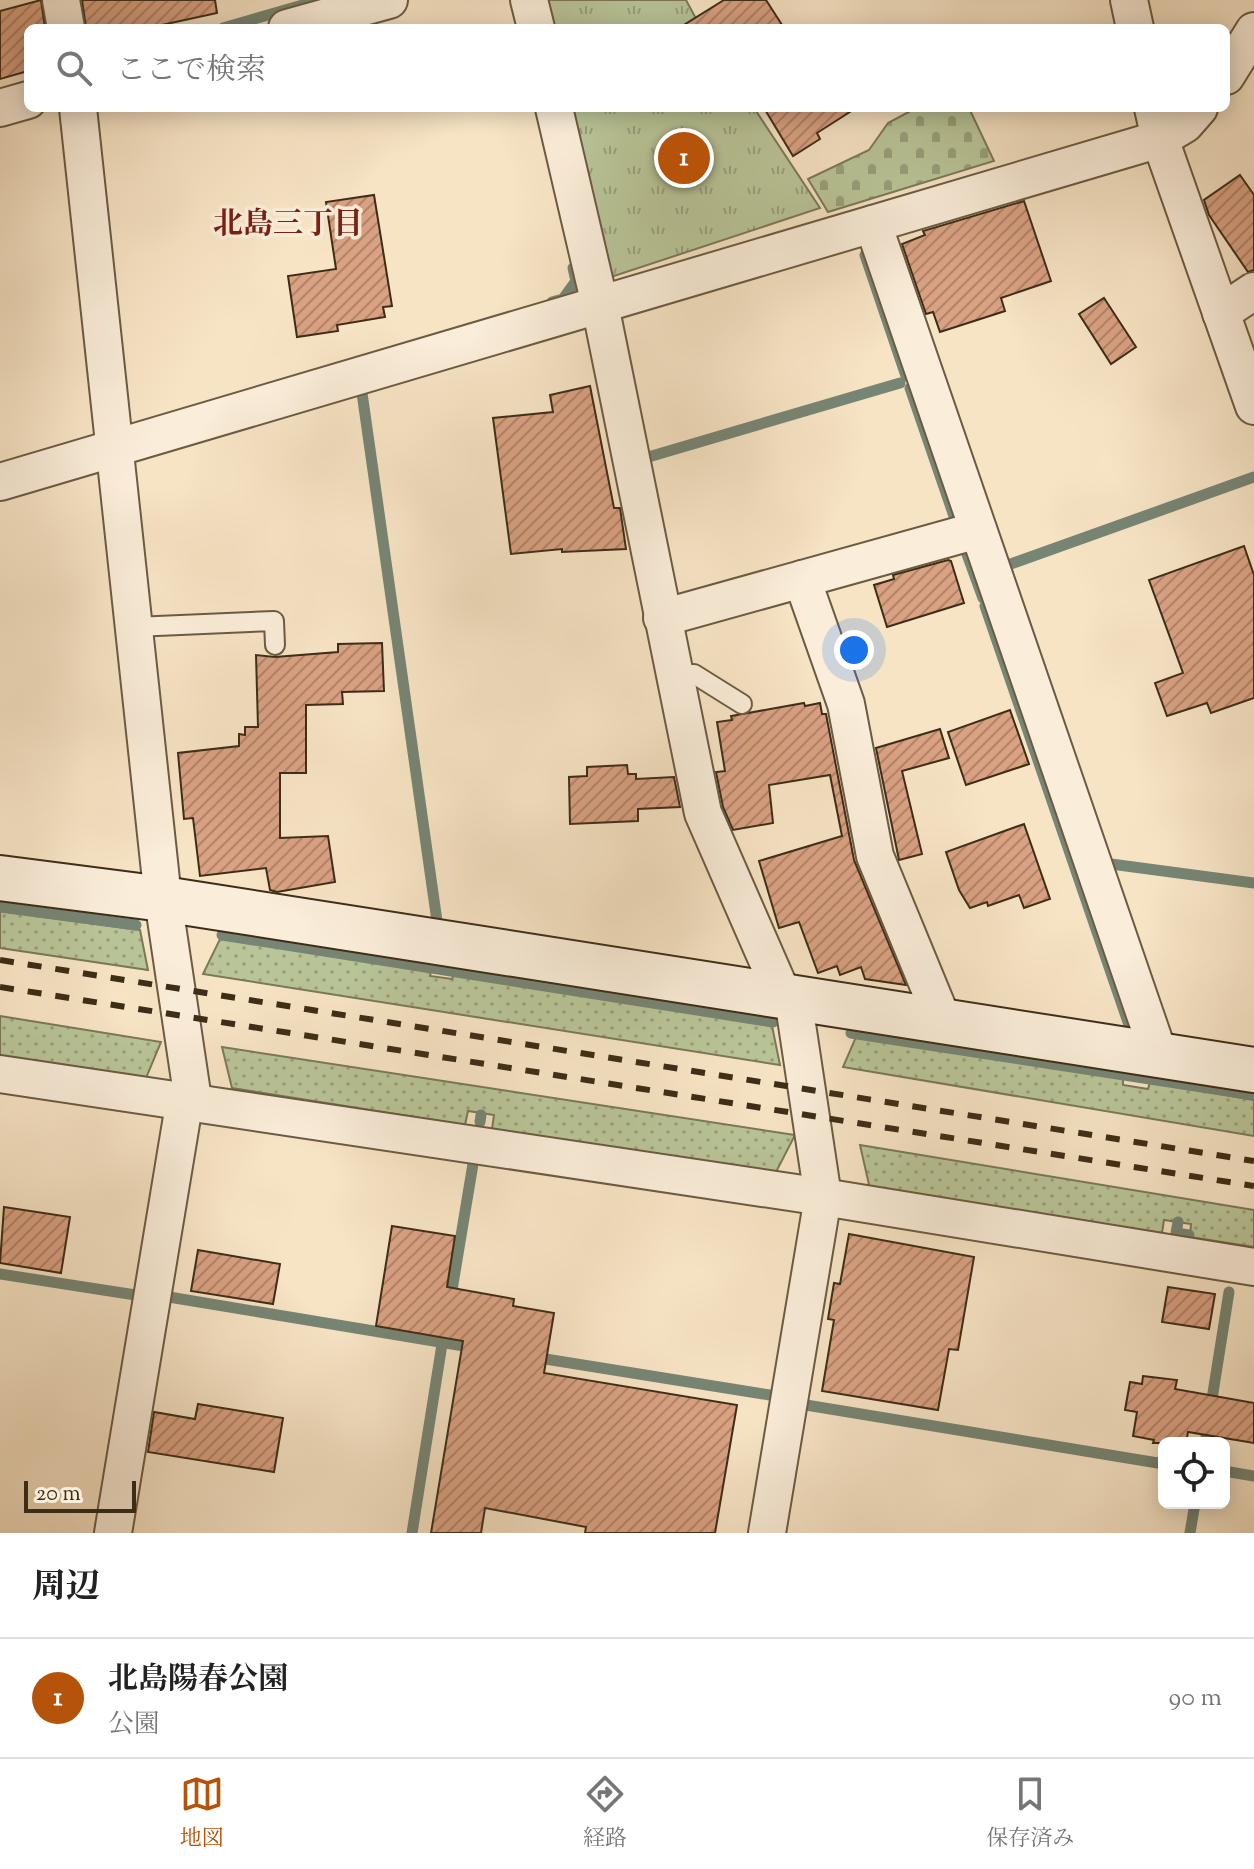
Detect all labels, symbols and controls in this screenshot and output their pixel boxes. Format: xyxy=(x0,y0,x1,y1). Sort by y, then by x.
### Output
search box xyxy=(24,24,1230,112)
icon: search xyxy=(52,46,96,90)
text: ここで検索 xyxy=(116,50,266,93)
pin: 1 xyxy=(658,128,710,188)
district label: 北島三丁目 xyxy=(213,204,363,247)
your location xyxy=(834,630,874,670)
map controls xyxy=(1158,1437,1230,1509)
button: locate xyxy=(1158,1437,1230,1509)
scale bar xyxy=(24,1477,136,1513)
text: 20 m xyxy=(36,1479,81,1511)
text: 周辺 xyxy=(32,1564,100,1613)
text: 北島陽春公園 xyxy=(108,1659,288,1702)
text: 1 xyxy=(54,1680,62,1717)
text: 90 m xyxy=(1169,1680,1222,1717)
text: 公園 xyxy=(108,1707,160,1744)
tab: 地図 xyxy=(180,1772,224,1856)
tab: 経路 xyxy=(583,1772,627,1856)
tab: 保存済み xyxy=(986,1772,1074,1856)

